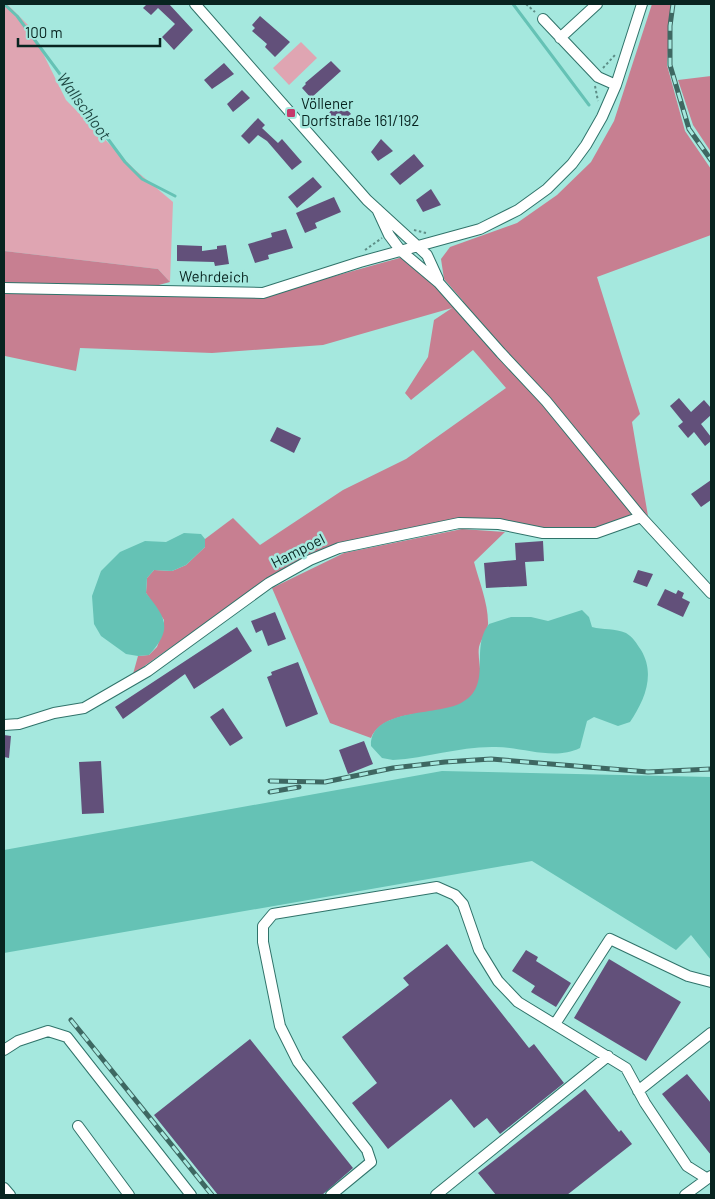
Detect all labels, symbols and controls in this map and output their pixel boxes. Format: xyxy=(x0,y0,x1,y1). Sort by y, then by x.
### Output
scale bar xyxy=(18,15,160,47)
text: 100 m xyxy=(25,23,63,41)
water label: Wallschloot xyxy=(54,68,115,143)
place label: Völlener Dorfstraße 161/192 xyxy=(301,94,419,129)
marker: Völlener Dorfstraße 161/192 xyxy=(285,107,297,119)
street label: Wehrdeich xyxy=(179,266,249,286)
street label: Hampoel xyxy=(268,529,327,571)

